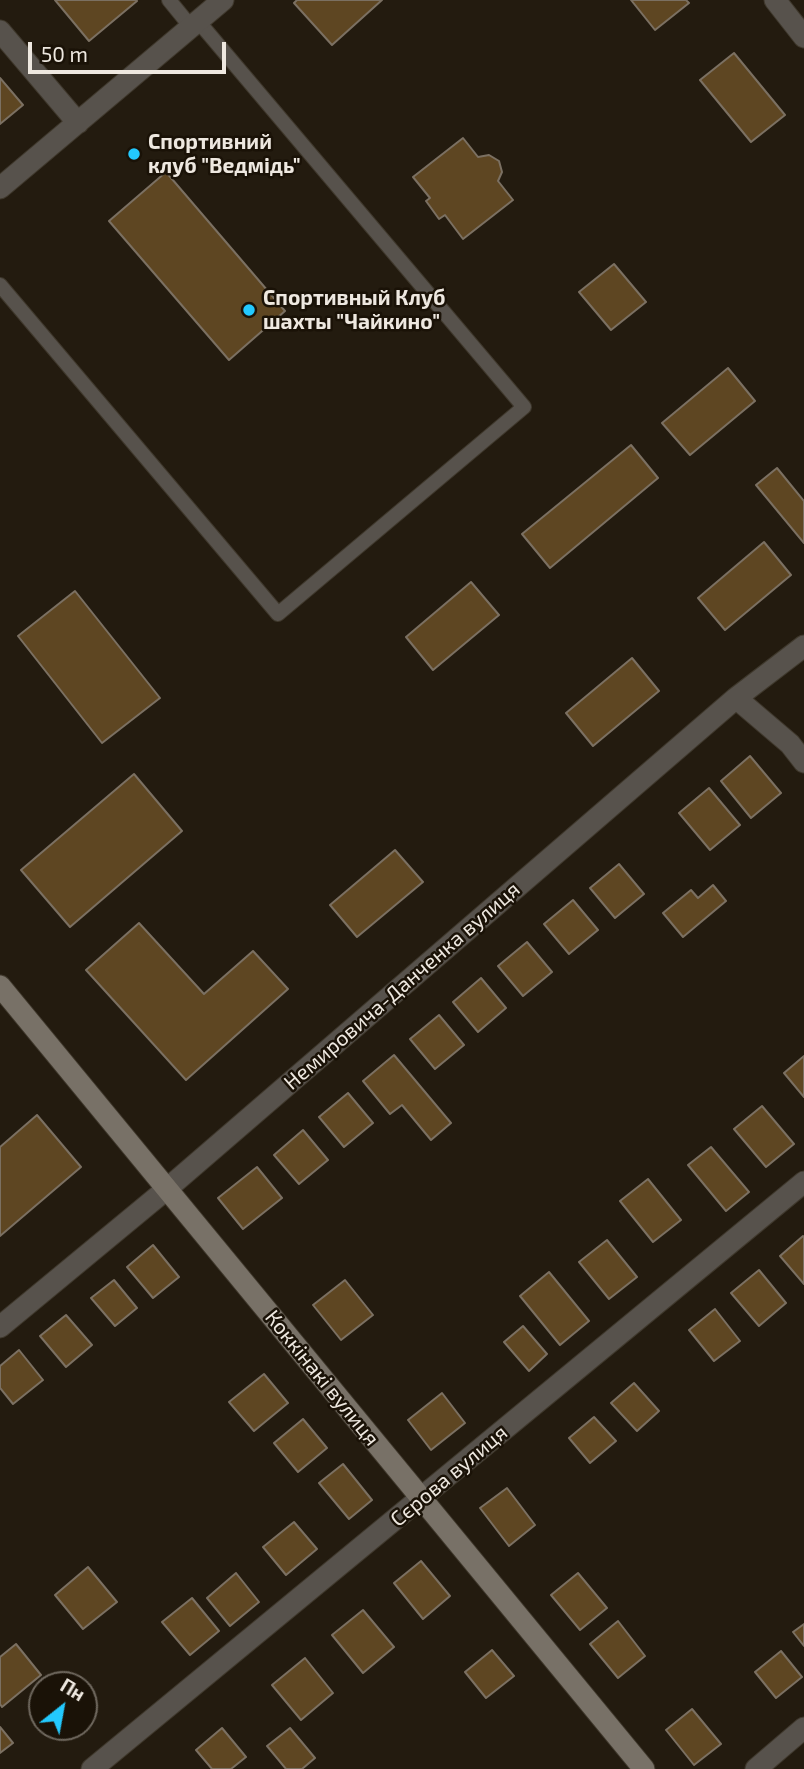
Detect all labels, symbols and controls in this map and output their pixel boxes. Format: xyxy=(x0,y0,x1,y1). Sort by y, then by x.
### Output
scale bar xyxy=(32,28,229,72)
text: 50 m xyxy=(41,41,88,66)
place label: Спортивний клуб "Ведмідь" xyxy=(148,129,301,179)
marker: Спортивний клуб "Ведмідь" xyxy=(126,146,142,162)
place label: Спортивный Клуб шахты "Чайкино" xyxy=(263,285,445,335)
marker: Спортивный Клуб шахты "Чайкино" xyxy=(241,302,257,318)
street label: Немировича-Данченка вулиця xyxy=(279,877,525,1095)
street label: Коккінакі вулиця xyxy=(260,1305,384,1451)
street label: Сєрова вулиця xyxy=(386,1420,512,1532)
north arrow xyxy=(28,1671,98,1741)
text: Пн xyxy=(57,1673,90,1706)

